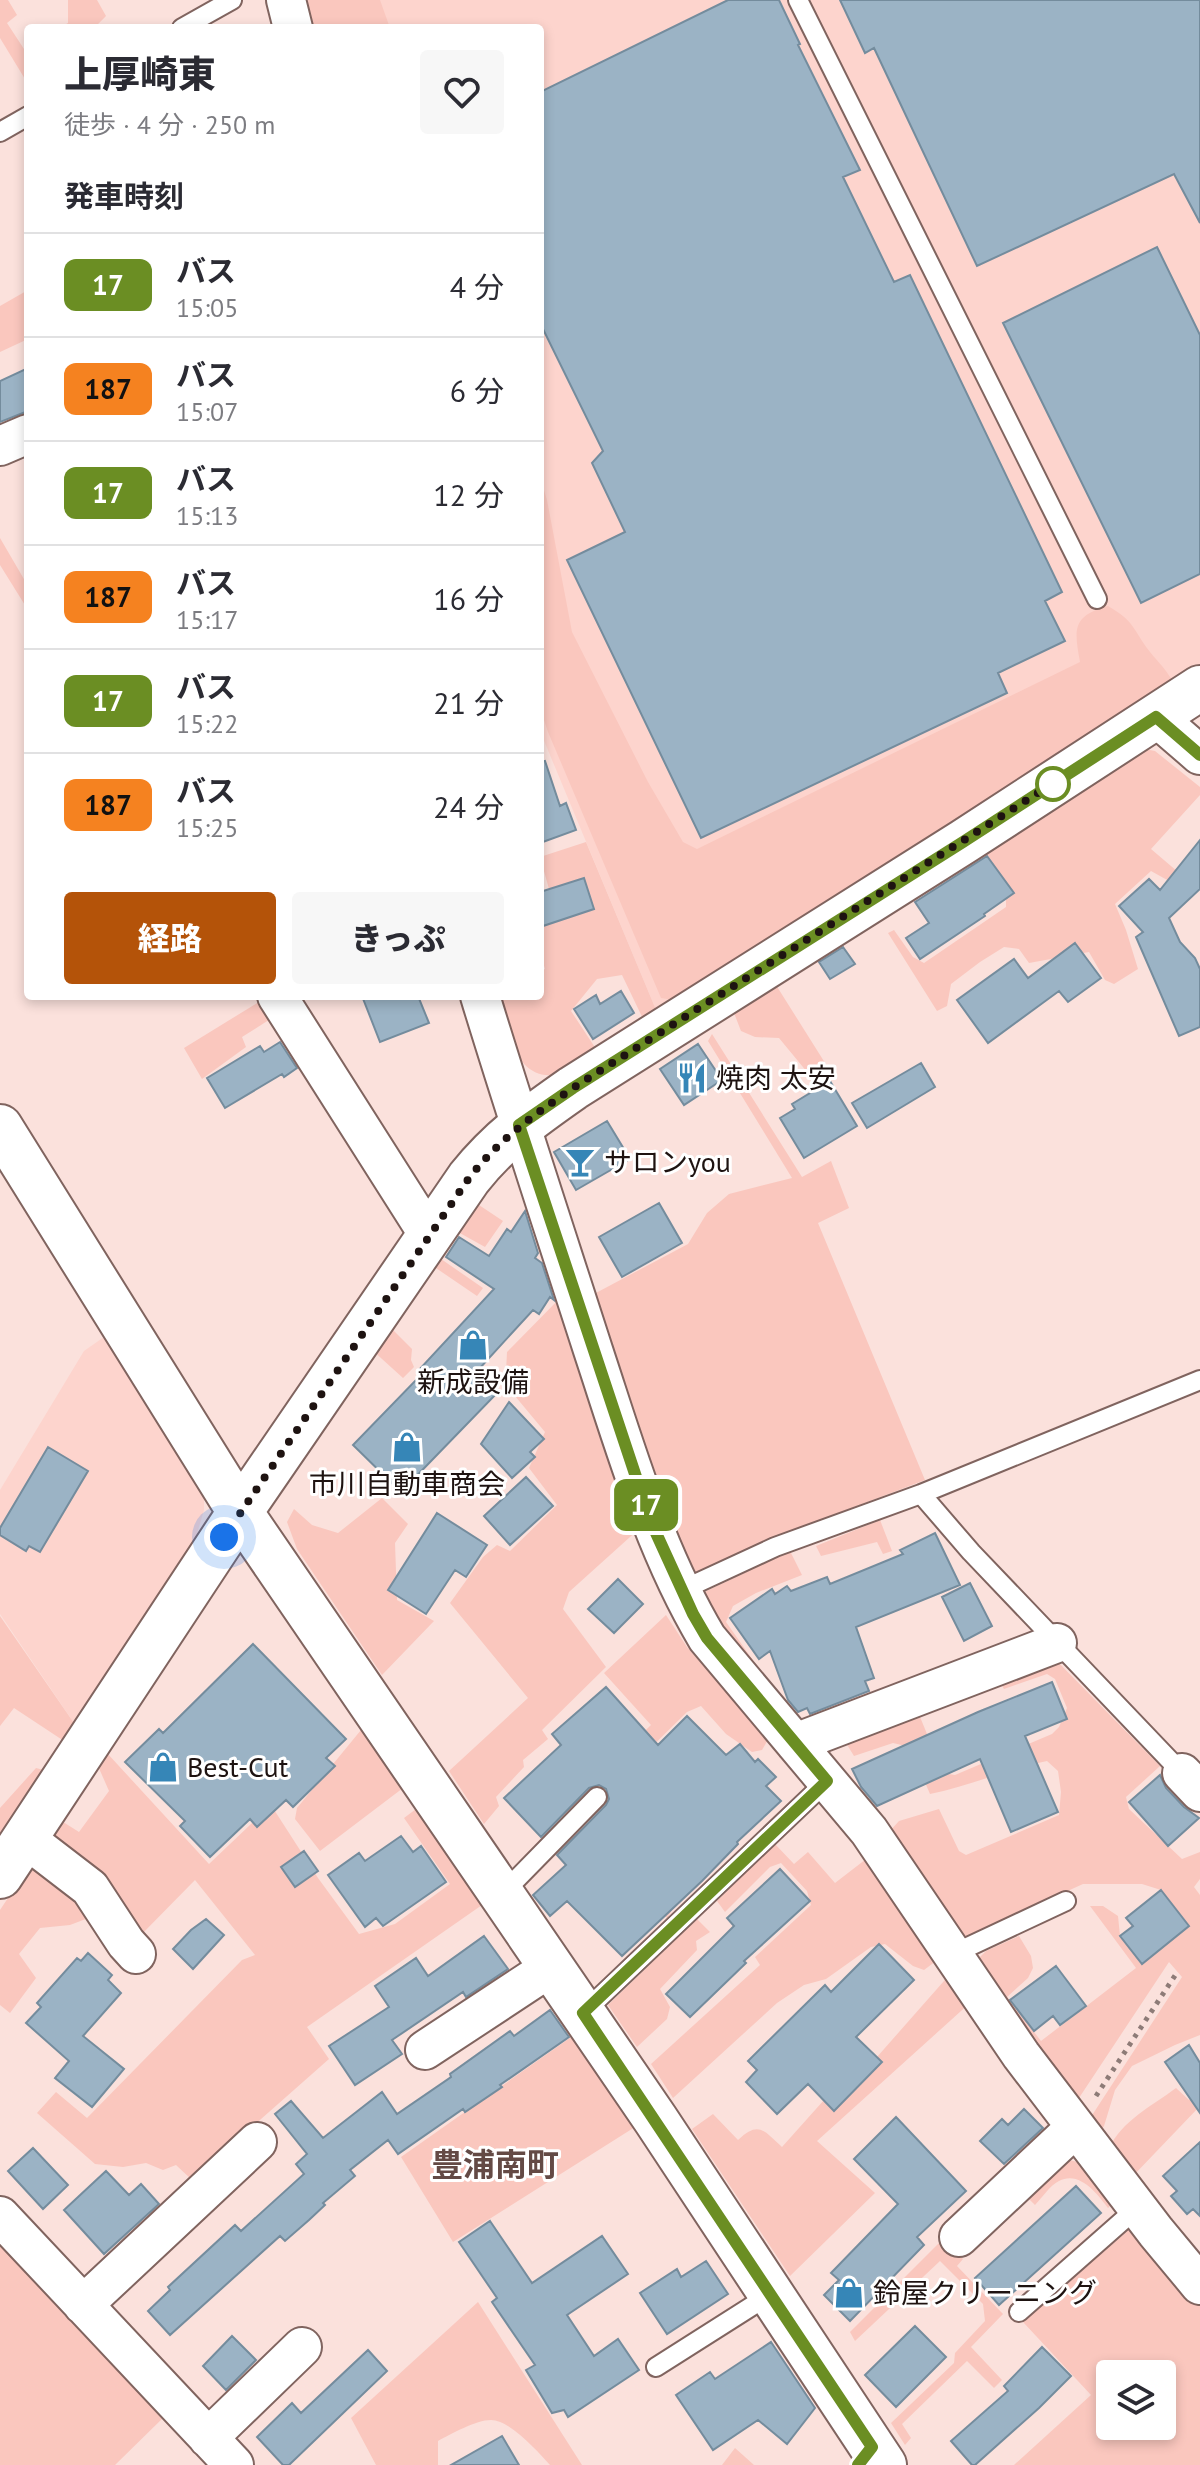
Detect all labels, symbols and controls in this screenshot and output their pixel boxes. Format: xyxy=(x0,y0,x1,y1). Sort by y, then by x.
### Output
text: 上厚崎東 xyxy=(64,49,216,98)
button: heart xyxy=(420,50,504,134)
text: 徒歩 · 4 分 · 250 m xyxy=(64,108,275,141)
text: 発車時刻 xyxy=(64,176,184,215)
text: バス xyxy=(176,251,236,290)
text: 17 xyxy=(92,266,124,303)
text: 4 分 xyxy=(450,267,504,306)
text: 15:05 xyxy=(176,291,238,324)
text: バス xyxy=(176,355,236,394)
text: 187 xyxy=(84,370,132,407)
text: 6 分 xyxy=(450,371,504,410)
text: 15:07 xyxy=(176,395,238,428)
text: バス xyxy=(176,459,236,498)
text: 17 xyxy=(92,474,124,511)
text: 12 分 xyxy=(433,475,504,514)
text: 15:13 xyxy=(176,499,238,532)
text: バス xyxy=(176,563,236,602)
text: 187 xyxy=(84,578,132,615)
text: 16 分 xyxy=(433,579,504,618)
text: 15:17 xyxy=(176,603,238,636)
text: バス xyxy=(176,667,236,706)
text: 17 xyxy=(92,682,124,719)
text: 21 分 xyxy=(433,683,504,722)
text: 15:22 xyxy=(176,707,238,740)
unlabelled marker xyxy=(1036,767,1070,801)
text: バス xyxy=(176,771,236,810)
text: 187 xyxy=(84,786,132,823)
text: 24 分 xyxy=(433,787,504,826)
text: 15:25 xyxy=(176,811,238,844)
button: 経路 xyxy=(64,892,276,984)
button: きっぷ xyxy=(292,892,504,984)
place label: 焼肉 太安 xyxy=(716,1059,835,1096)
restaurant icon: 焼肉 太安 xyxy=(675,1061,709,1095)
place label: サロンyou xyxy=(604,1143,731,1180)
bar icon: サロンyou xyxy=(563,1145,597,1179)
shop icon: 新成設備 xyxy=(456,1328,490,1362)
place label: 新成設備 xyxy=(417,1363,529,1400)
shop icon: 市川自動車商会 xyxy=(390,1430,424,1464)
place label: 市川自動車商会 xyxy=(309,1465,505,1502)
line badge: 17 xyxy=(610,1479,682,1531)
text: 17 xyxy=(630,1486,662,1523)
your location xyxy=(204,1517,244,1557)
place label: Best-Cut xyxy=(187,1748,289,1785)
shop icon: Best-Cut xyxy=(146,1750,180,1784)
district label: 豊浦南町 xyxy=(431,2143,559,2185)
place label: 鈴屋クリーニング xyxy=(873,2274,1097,2311)
shop icon: 鈴屋クリーニング xyxy=(832,2276,866,2310)
map controls xyxy=(1096,2360,1176,2440)
button: layers xyxy=(1096,2360,1176,2440)

